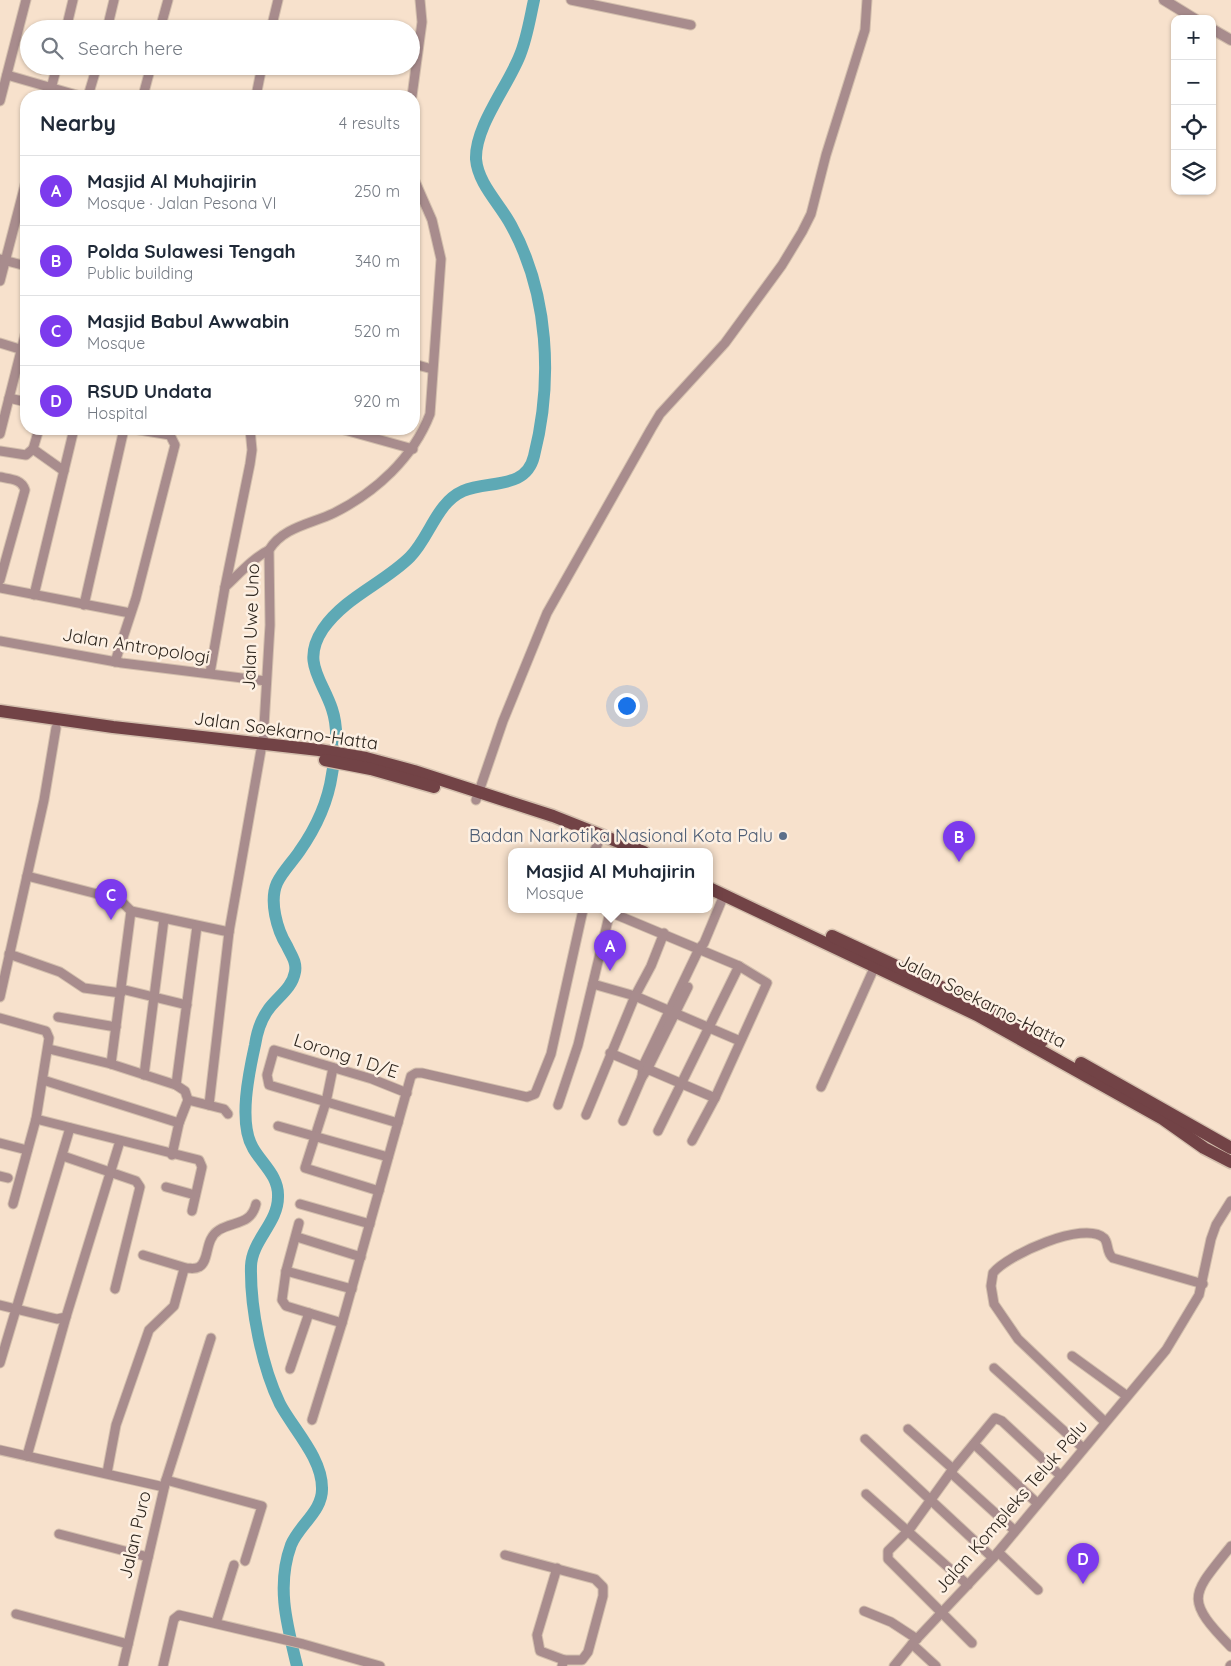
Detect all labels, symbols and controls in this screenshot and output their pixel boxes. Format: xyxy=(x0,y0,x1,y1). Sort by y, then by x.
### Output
map controls xyxy=(1171,15,1216,195)
button: + xyxy=(1171,15,1216,60)
search box xyxy=(20,20,420,75)
icon: search xyxy=(38,34,66,62)
text: Search here xyxy=(78,36,183,60)
button: − xyxy=(1171,60,1216,105)
button: locate xyxy=(1171,105,1216,150)
text: Nearby xyxy=(40,110,116,136)
text: 4 results xyxy=(339,113,400,133)
button: layers xyxy=(1171,150,1216,195)
text: Masjid Al Muhajirin xyxy=(87,169,257,193)
text: A xyxy=(51,181,61,201)
text: 250 m xyxy=(354,181,400,201)
text: Mosque · Jalan Pesona VI xyxy=(87,193,276,213)
text: Polda Sulawesi Tengah xyxy=(87,239,296,263)
text: B xyxy=(51,251,61,271)
text: 340 m xyxy=(355,251,400,271)
text: Public building xyxy=(87,263,193,283)
text: Masjid Babul Awwabin xyxy=(87,309,289,333)
text: C xyxy=(51,321,61,341)
text: 520 m xyxy=(354,321,400,341)
text: Mosque xyxy=(87,333,145,353)
text: RSUD Undata xyxy=(87,379,212,403)
text: D xyxy=(50,391,62,411)
text: 920 m xyxy=(354,391,400,411)
text: Hospital xyxy=(87,403,148,423)
street label: Jalan Uwe Uno xyxy=(237,563,264,691)
street label: Jalan Antropologi xyxy=(61,623,211,669)
your location xyxy=(614,693,640,719)
street label: Jalan Soekarno-Hatta xyxy=(193,706,379,755)
pin: B xyxy=(943,821,975,862)
place label: Badan Narkotika Nasional Kota Palu xyxy=(469,824,773,847)
marker: Badan Narkotika Nasional Kota Palu xyxy=(777,830,789,842)
popup xyxy=(508,848,713,913)
text: Masjid Al Muhajirin xyxy=(526,859,695,883)
pin: C xyxy=(95,879,127,920)
text: Mosque xyxy=(526,883,584,903)
pin: A xyxy=(594,930,626,971)
street label: Jalan Soekarno-Hatta xyxy=(894,948,1070,1053)
street label: Lorong 1 D/E xyxy=(291,1028,401,1083)
street label: Jalan Kompleks Teluk Palu xyxy=(929,1415,1092,1598)
street label: Jalan Puro xyxy=(113,1489,156,1581)
pin: D xyxy=(1067,1543,1099,1584)

